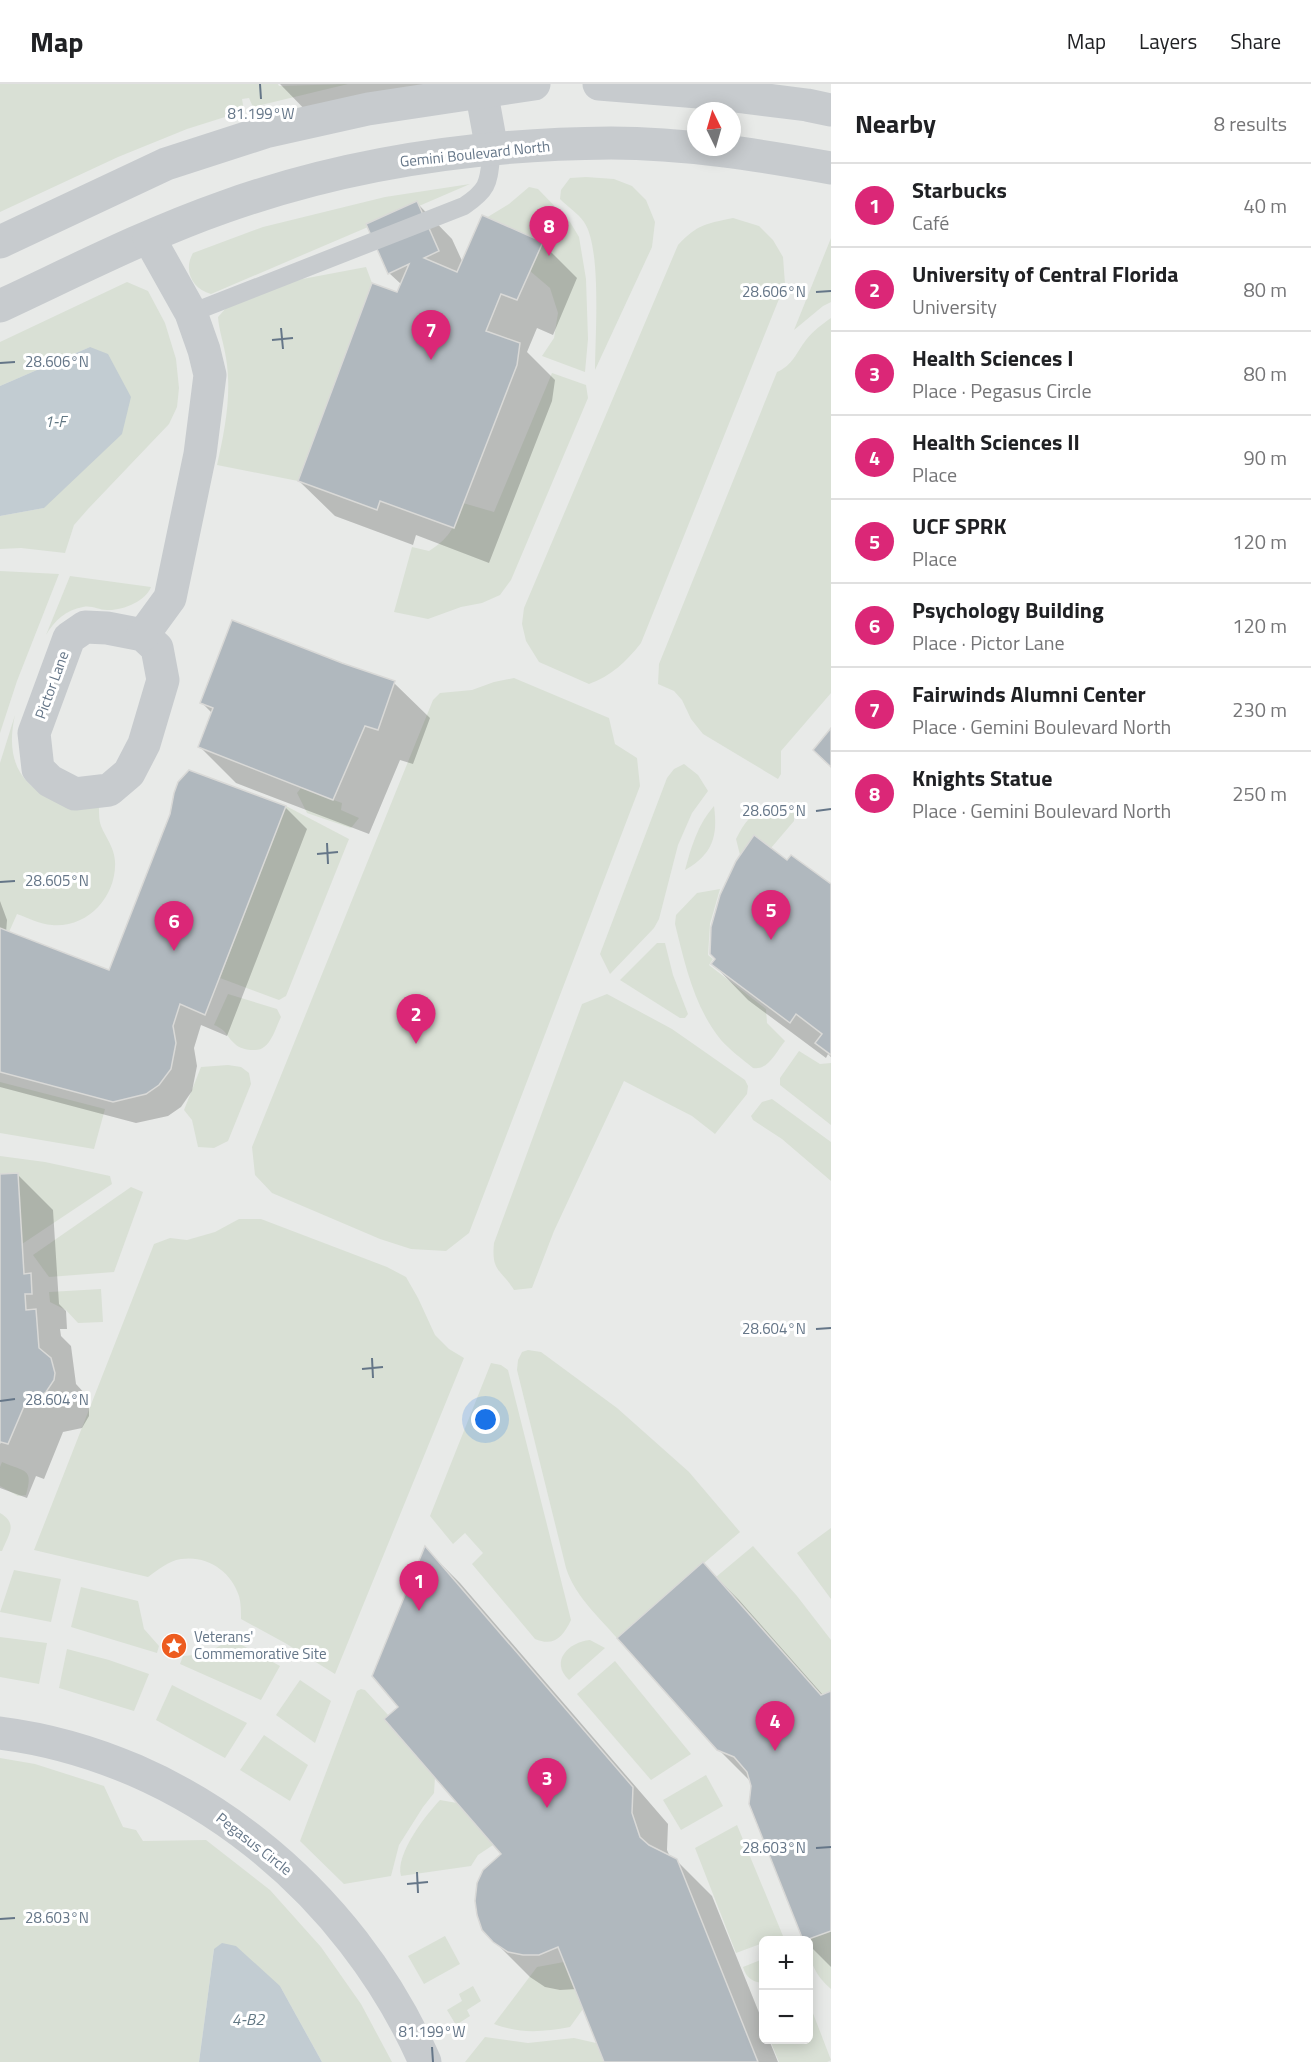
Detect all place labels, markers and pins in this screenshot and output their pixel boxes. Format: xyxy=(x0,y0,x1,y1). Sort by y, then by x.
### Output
pin: 8 xyxy=(530,206,568,256)
pin: 7 xyxy=(412,310,450,360)
pin: 5 xyxy=(752,890,790,940)
pin: 6 xyxy=(154,902,194,951)
pin: 2 xyxy=(396,994,436,1044)
pin: 1 xyxy=(400,1562,438,1611)
place label: Veterans' Commemorative Site xyxy=(194,1625,327,1665)
place icon: Veterans' Commemorative Site xyxy=(159,1631,189,1661)
pin: 4 xyxy=(756,1702,794,1751)
pin: 3 xyxy=(528,1758,566,1808)

